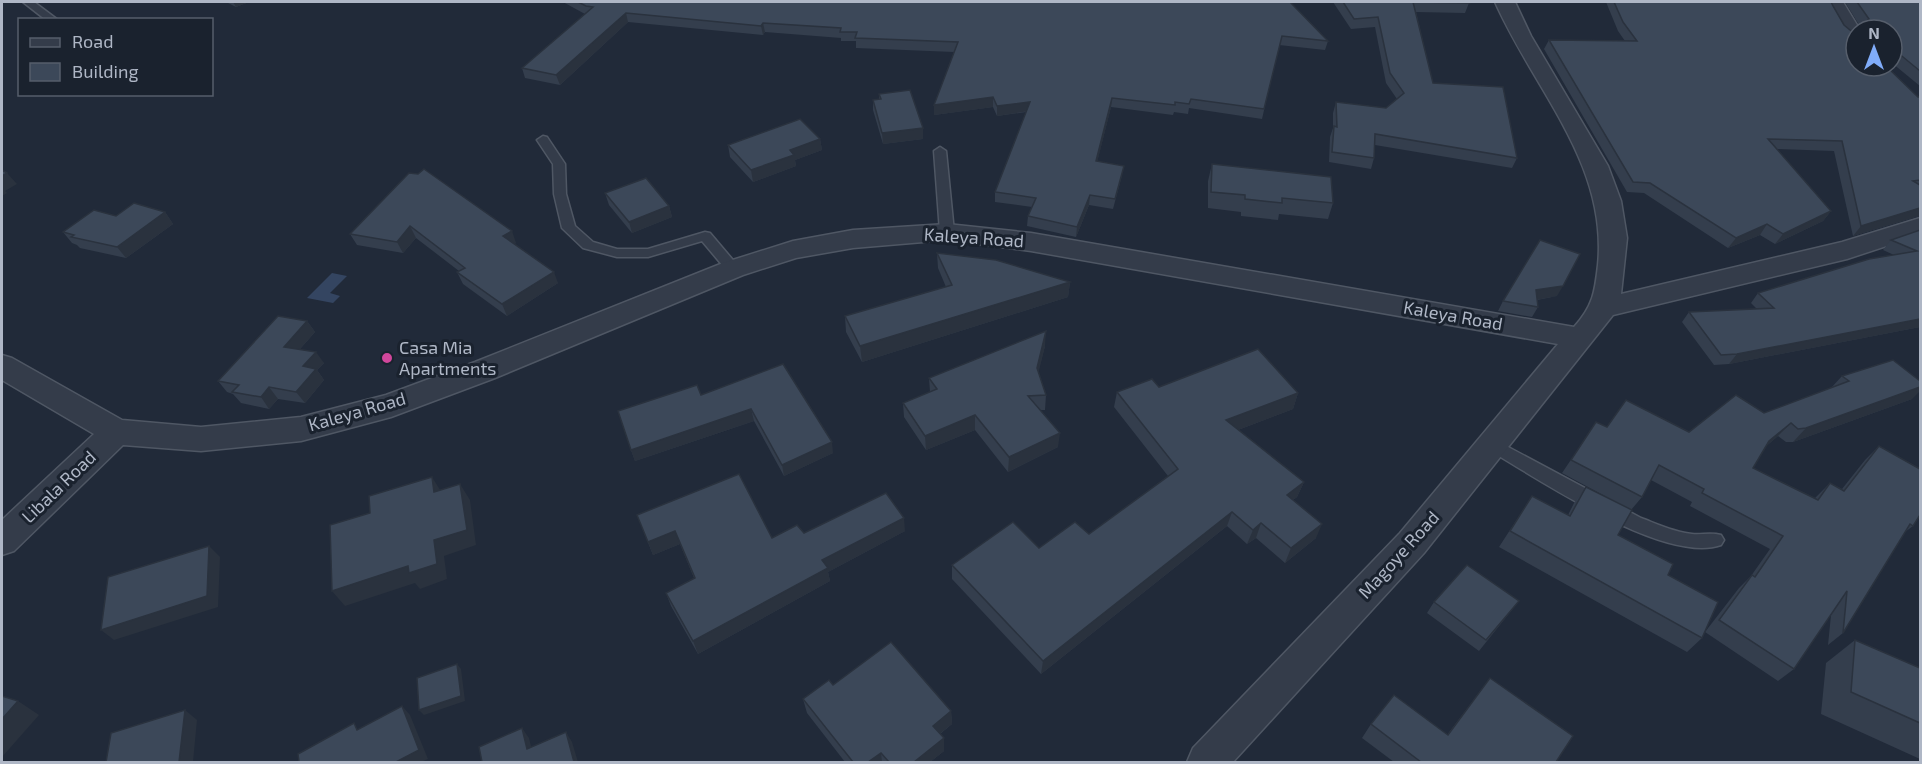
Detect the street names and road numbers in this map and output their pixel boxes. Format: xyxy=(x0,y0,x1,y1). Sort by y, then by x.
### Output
street label: Kaleya Road xyxy=(923,223,1025,251)
street label: Kaleya Road xyxy=(1402,295,1504,335)
street label: Kaleya Road xyxy=(306,387,408,435)
street label: Libala Road xyxy=(17,446,100,527)
street label: Magoye Road xyxy=(1353,506,1443,603)

